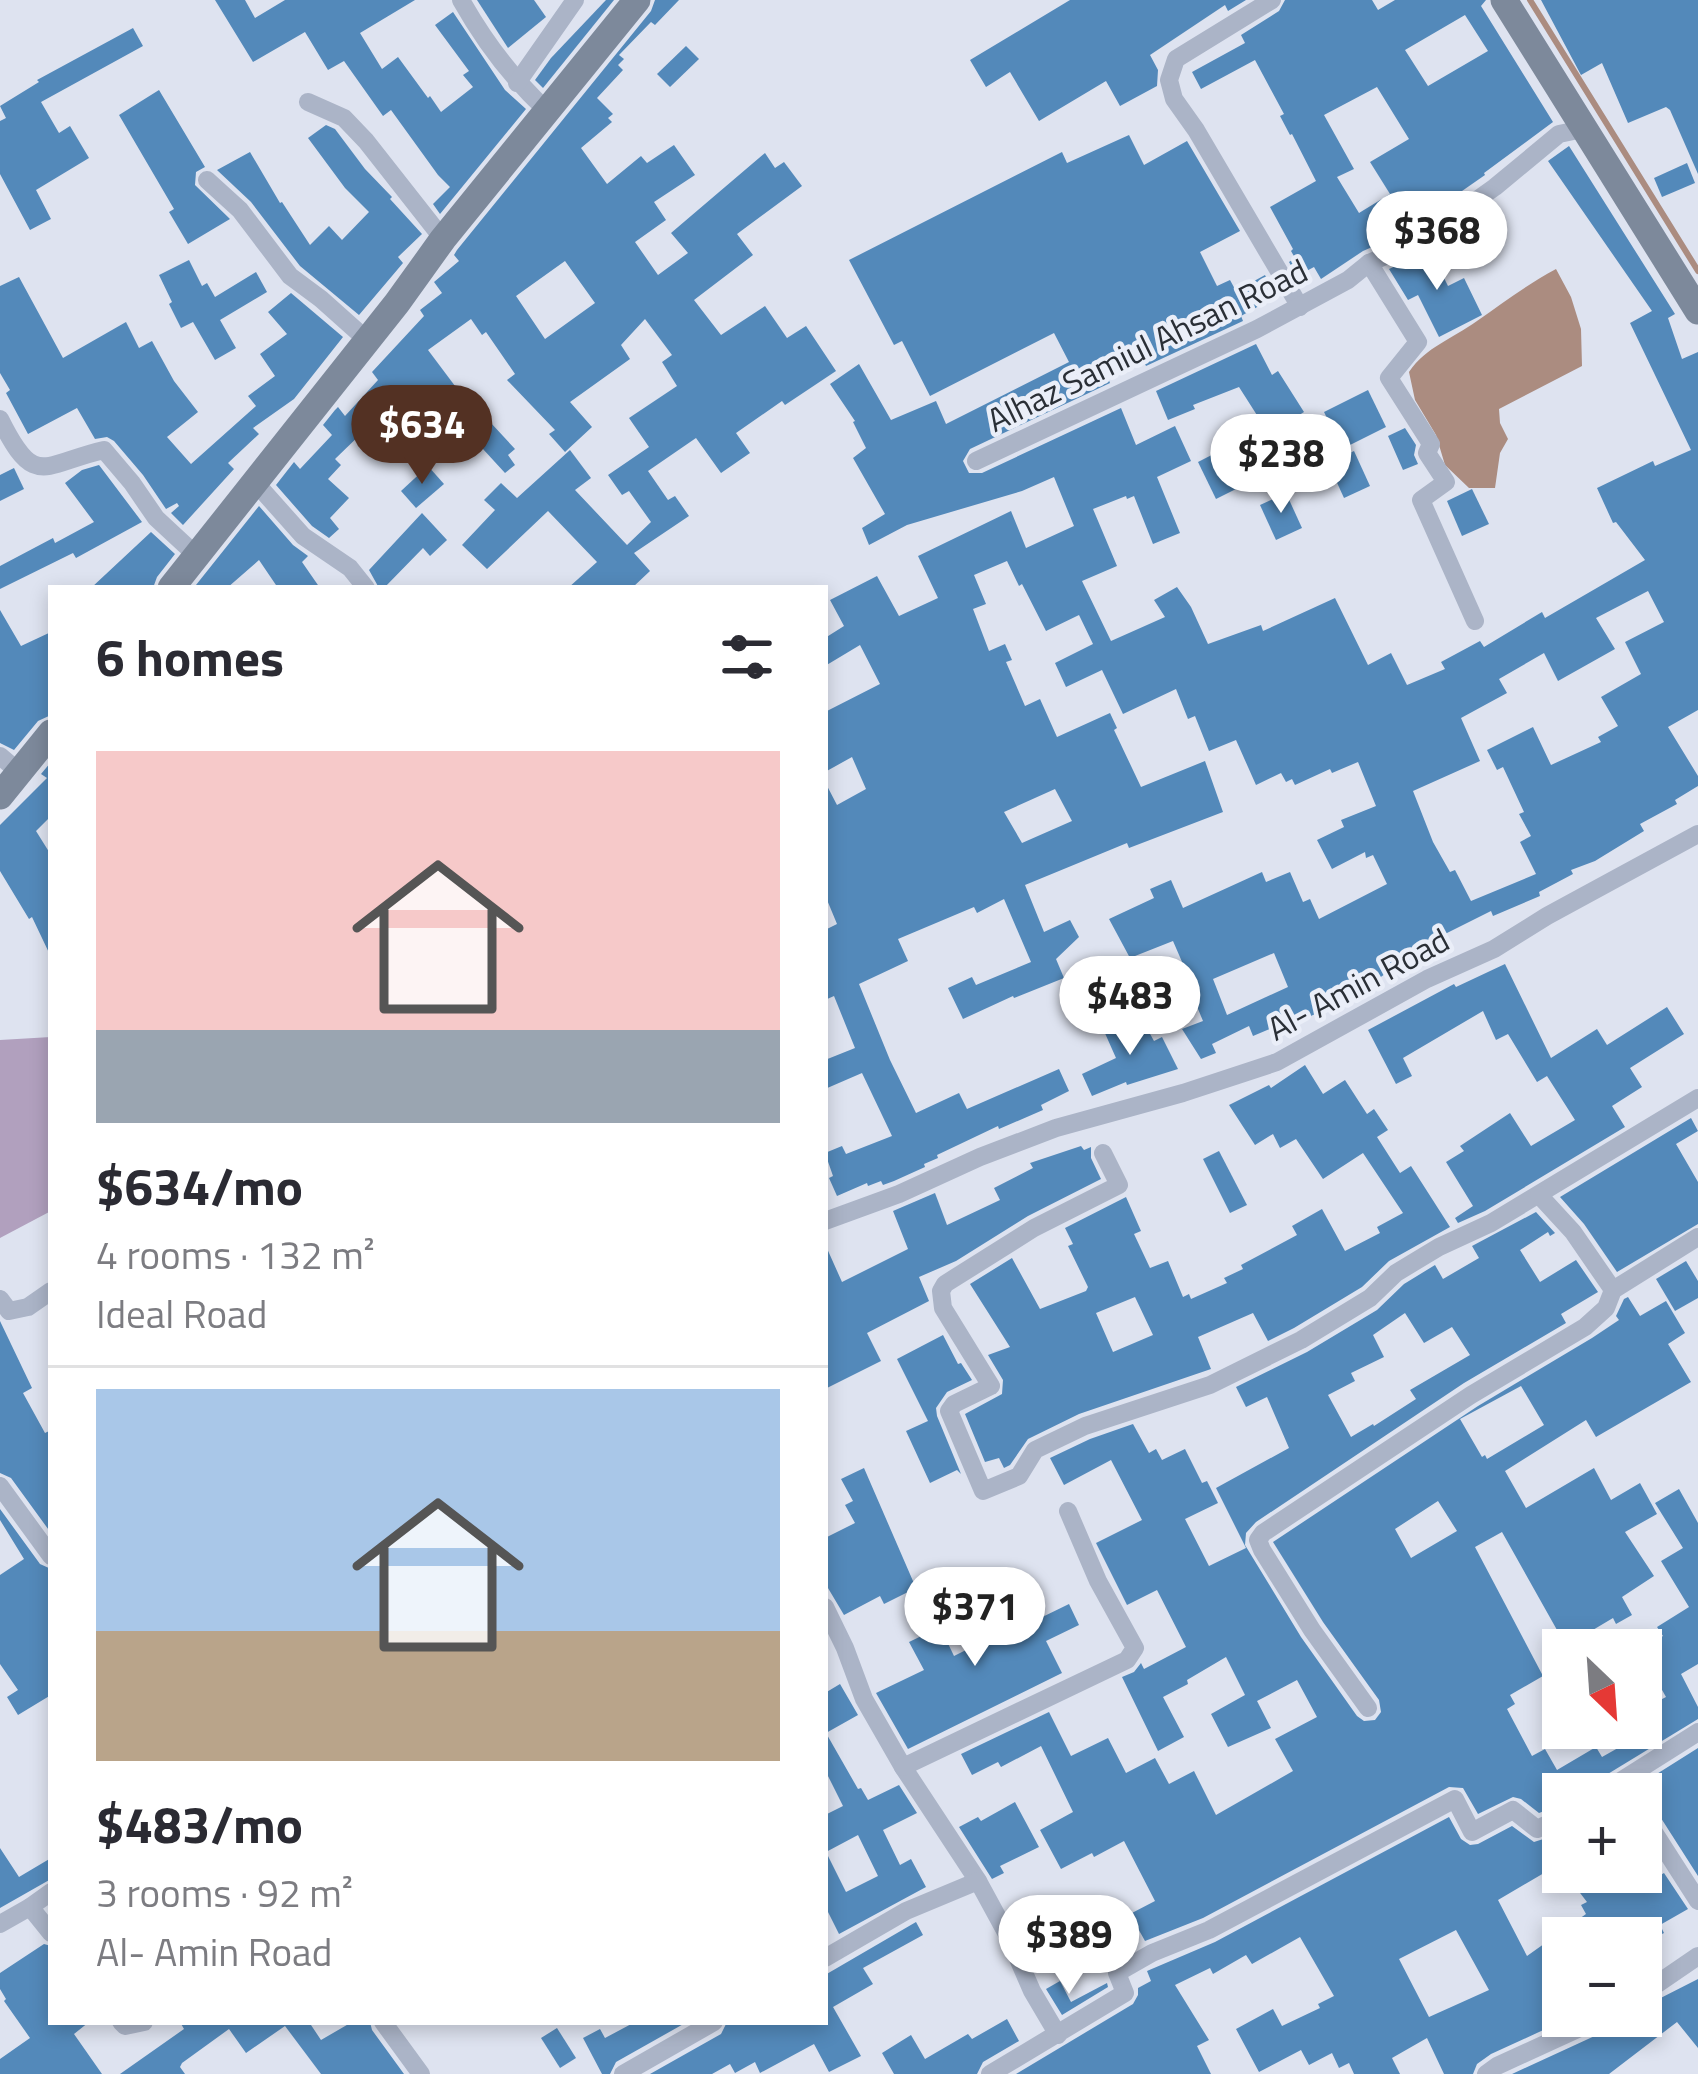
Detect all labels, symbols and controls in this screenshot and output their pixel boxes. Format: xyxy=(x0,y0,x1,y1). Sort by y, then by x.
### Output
pin: $368 xyxy=(1366,191,1508,293)
text: $368 xyxy=(1393,200,1481,259)
street label: Alhaz Samiul Ahsan Road xyxy=(978,246,1316,444)
pin: $634 xyxy=(351,385,493,487)
text: $634 xyxy=(378,394,466,453)
pin: $238 xyxy=(1210,414,1352,516)
text: $238 xyxy=(1237,423,1325,482)
text: 6 homes xyxy=(96,618,284,696)
icon: filters xyxy=(714,624,780,690)
icon: home xyxy=(330,829,546,1045)
street label: Al- Amin Road xyxy=(1258,915,1458,1053)
pin: $483 xyxy=(1059,956,1201,1058)
text: $483 xyxy=(1086,965,1174,1024)
text: $634/mo xyxy=(96,1147,303,1225)
text: 4 rooms · 132 m² xyxy=(96,1225,375,1284)
text: Ideal Road xyxy=(96,1284,267,1343)
icon: home xyxy=(330,1467,546,1683)
pin: $371 xyxy=(904,1567,1046,1669)
text: $371 xyxy=(931,1576,1019,1635)
north arrow xyxy=(1542,1629,1662,1749)
map controls xyxy=(1542,1629,1662,2037)
button: + xyxy=(1542,1773,1662,1893)
text: $483/mo xyxy=(96,1785,303,1863)
text: 3 rooms · 92 m² xyxy=(96,1863,353,1922)
pin: $389 xyxy=(998,1895,1140,1997)
text: $389 xyxy=(1025,1904,1113,1963)
button: − xyxy=(1542,1917,1662,2037)
text: Al- Amin Road xyxy=(96,1922,332,1981)

